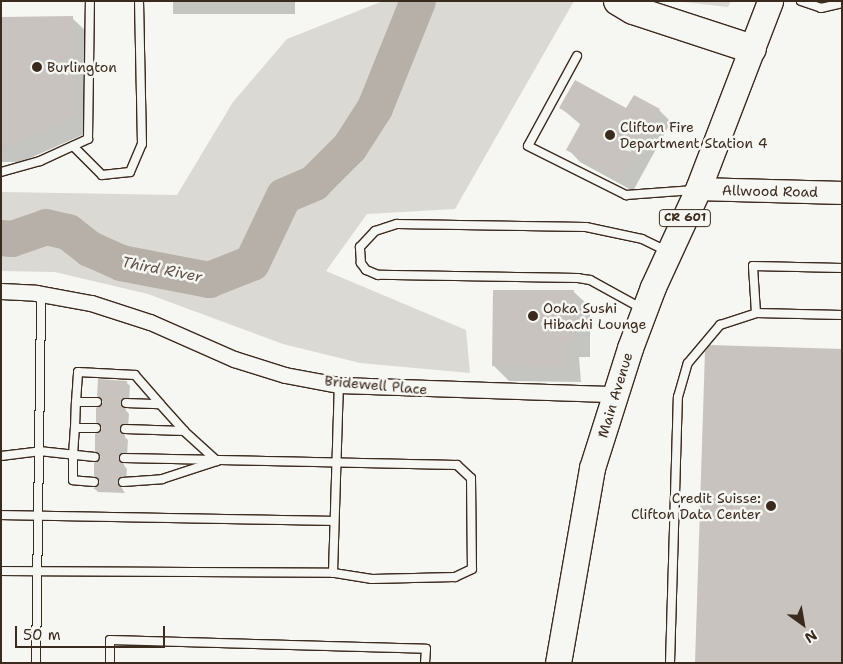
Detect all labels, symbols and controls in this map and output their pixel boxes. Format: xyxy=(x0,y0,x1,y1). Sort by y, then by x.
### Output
place label: Burlington xyxy=(47,59,117,75)
marker: Burlington xyxy=(31,61,43,73)
place label: Clifton Fire Department Station 4 xyxy=(620,119,768,152)
marker: Clifton Fire Department Station 4 xyxy=(604,129,616,141)
street label: Allwood Road xyxy=(722,182,818,200)
road number: CR 601 xyxy=(659,208,711,228)
water label: Third River xyxy=(120,253,204,287)
place label: Ooka Sushi Hibachi Lounge xyxy=(543,300,647,332)
marker: Ooka Sushi Hibachi Lounge xyxy=(527,310,539,322)
street label: Main Avenue xyxy=(594,350,636,440)
street label: Bridewell Place xyxy=(324,372,428,398)
place label: Credit Suisse: Clifton Data Center xyxy=(631,490,761,522)
marker: Credit Suisse: Clifton Data Center xyxy=(765,500,777,512)
north arrow xyxy=(778,599,828,649)
scale bar xyxy=(18,616,168,648)
text: 50 m xyxy=(23,625,61,645)
text: N xyxy=(801,626,820,647)

